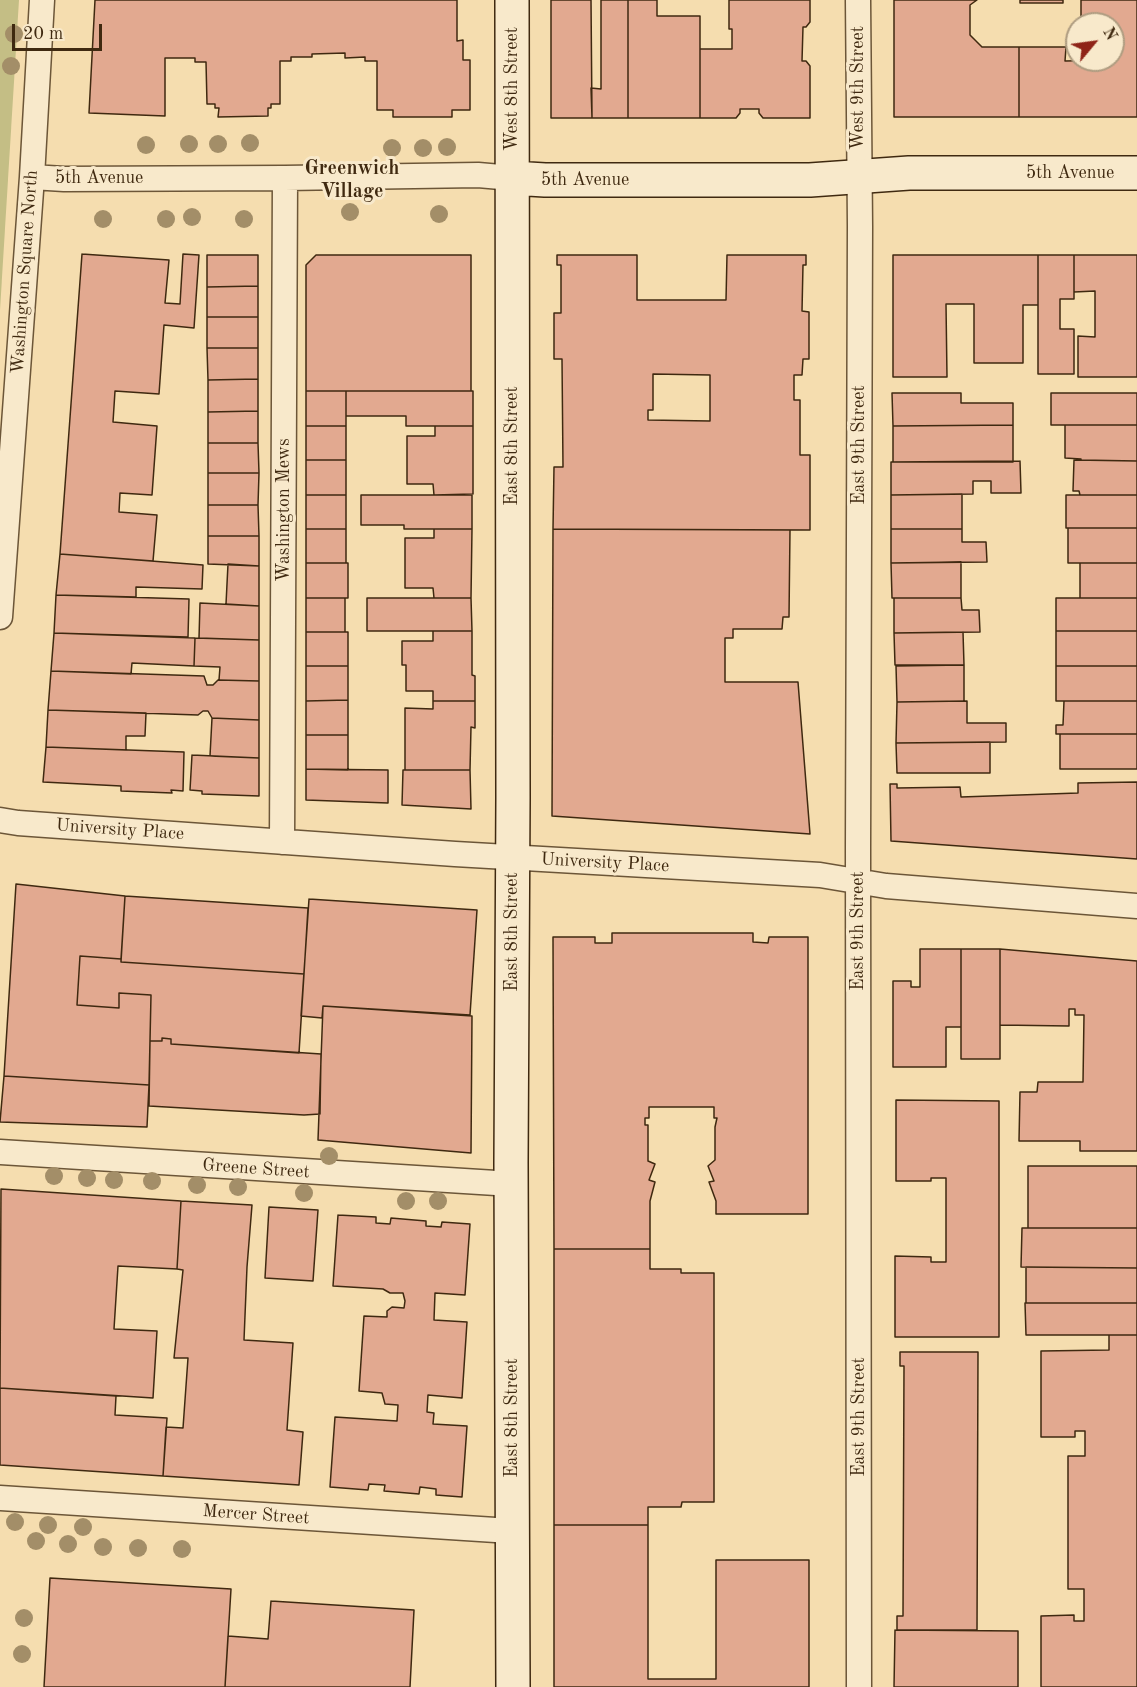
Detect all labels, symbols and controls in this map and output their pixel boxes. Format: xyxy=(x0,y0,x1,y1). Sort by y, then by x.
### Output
scale bar xyxy=(15,12,105,50)
north arrow xyxy=(1065,12,1125,72)
text: 20 m xyxy=(23,25,63,43)
text: N xyxy=(1099,25,1119,43)
street label: West 9th Street xyxy=(847,26,869,150)
street label: West 8th Street xyxy=(501,27,523,151)
district label: Greenwich Village xyxy=(304,157,400,204)
street label: 5th Avenue xyxy=(1026,162,1114,184)
street label: 5th Avenue xyxy=(55,167,143,189)
street label: Washington Square North xyxy=(7,169,43,375)
street label: 5th Avenue xyxy=(541,169,629,191)
street label: East 9th Street xyxy=(848,385,870,505)
street label: East 8th Street xyxy=(501,386,523,506)
street label: Washington Mews xyxy=(273,438,295,582)
street label: University Place xyxy=(55,815,185,845)
street label: University Place xyxy=(540,849,670,877)
street label: East 9th Street xyxy=(847,871,869,991)
street label: East 8th Street xyxy=(501,872,523,992)
street label: Greene Street xyxy=(202,1154,310,1184)
street label: East 9th Street xyxy=(848,1357,870,1477)
street label: East 8th Street xyxy=(501,1358,523,1478)
street label: Mercer Street xyxy=(202,1500,310,1530)

